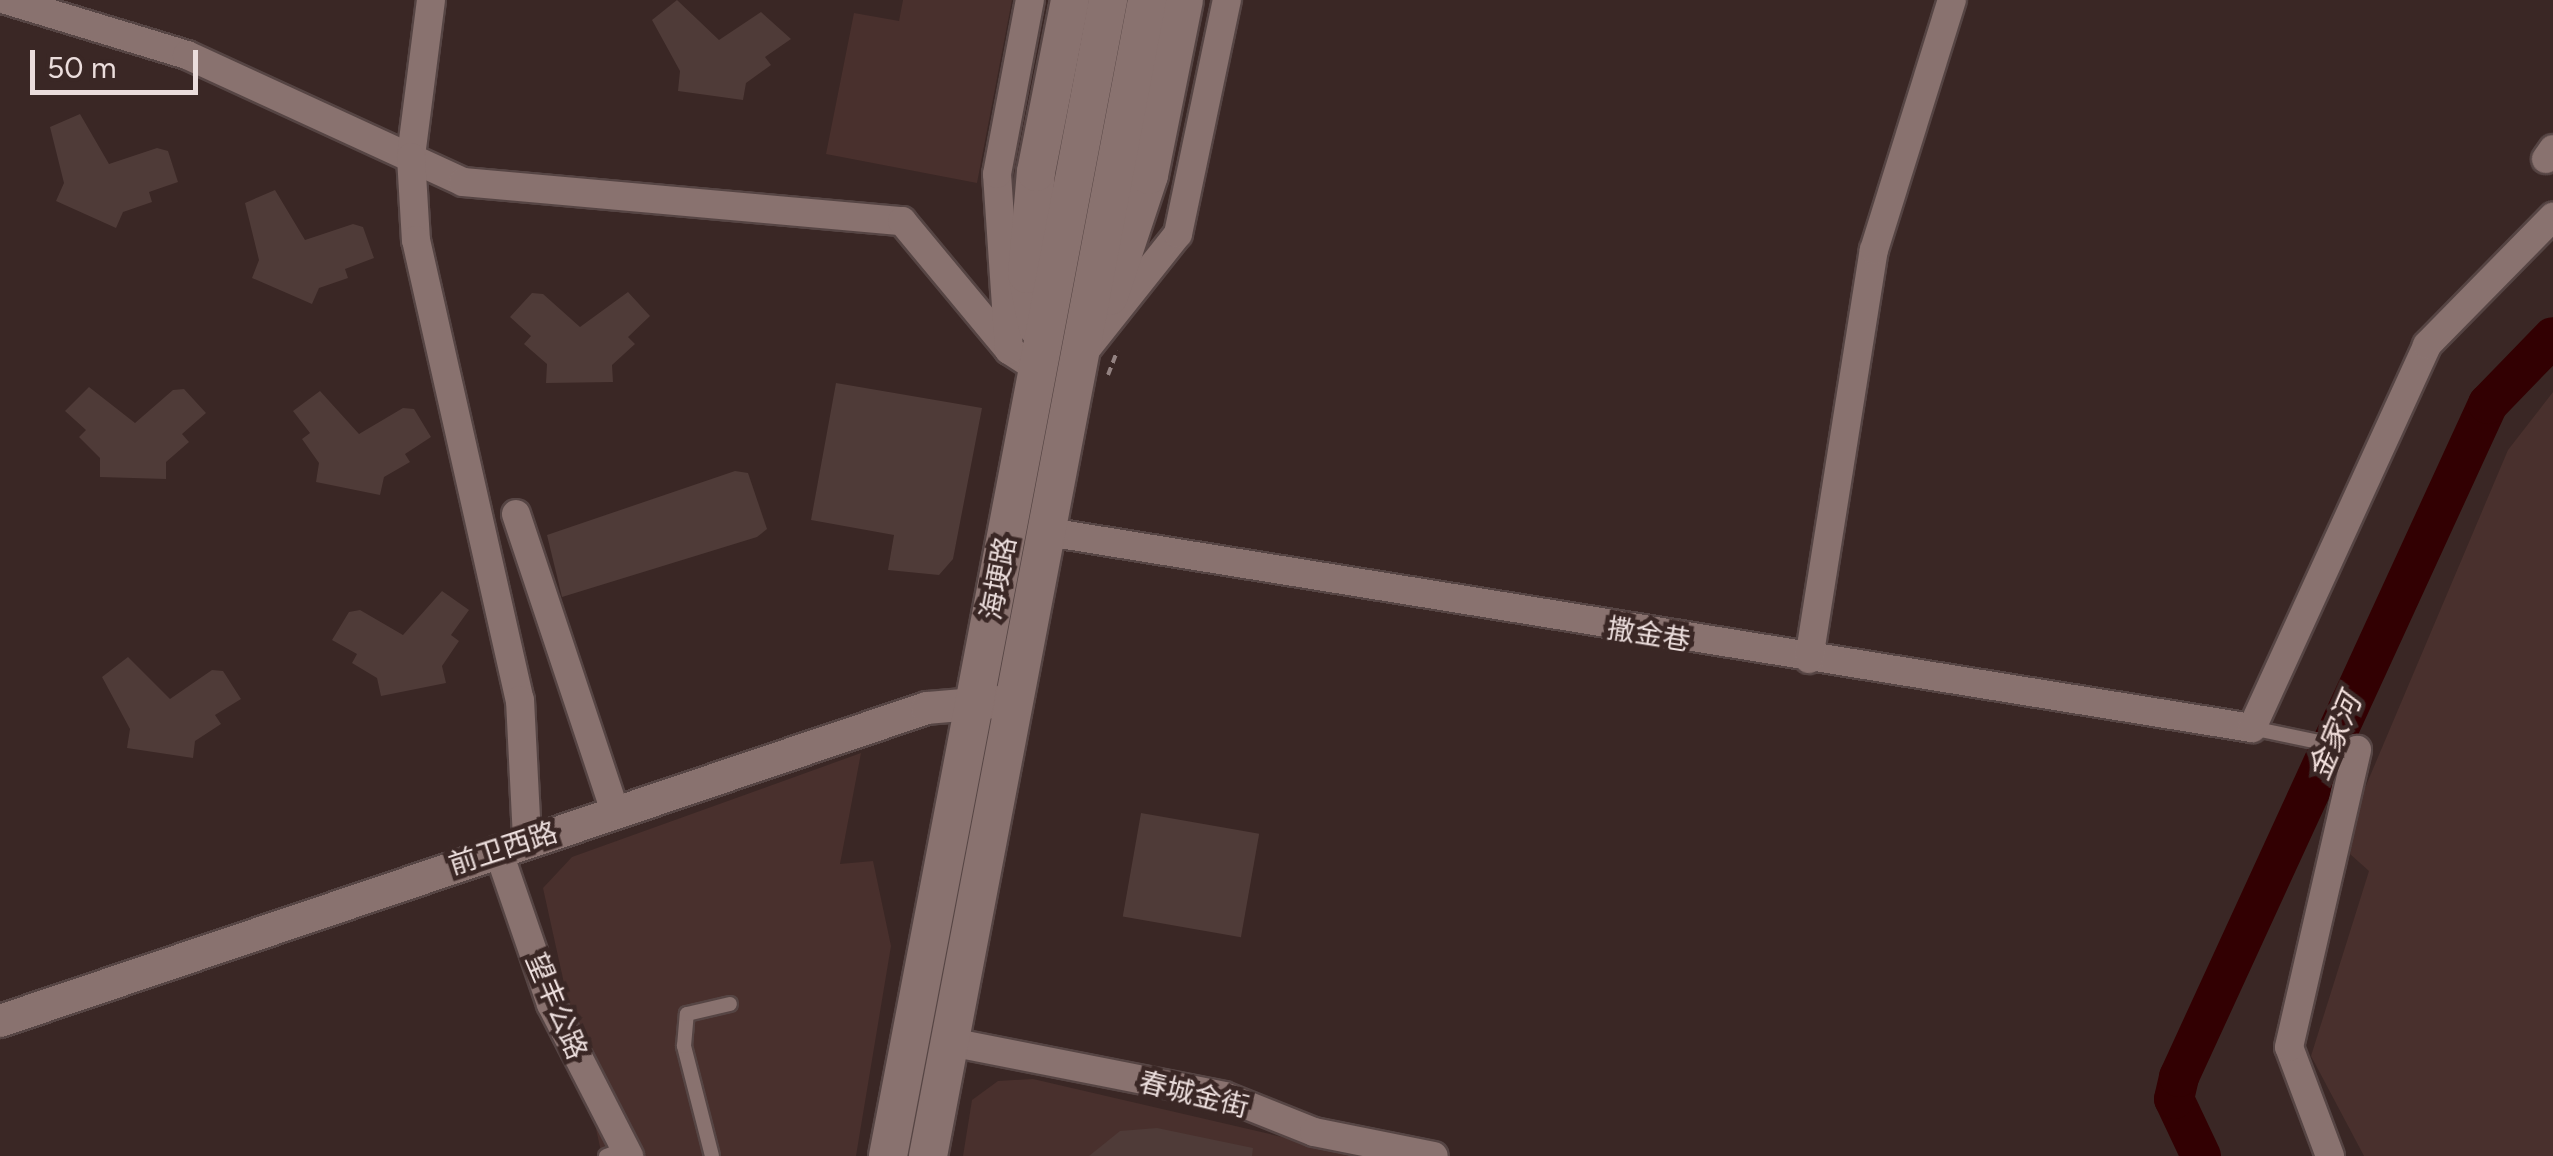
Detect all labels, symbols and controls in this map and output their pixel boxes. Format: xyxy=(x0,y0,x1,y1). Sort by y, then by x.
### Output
scale bar xyxy=(35,30,202,92)
text: 50 m xyxy=(47,49,116,86)
street label: 海埂路 xyxy=(973,534,1023,622)
street label: 撒金巷 xyxy=(1605,611,1693,657)
water label: 金家河 xyxy=(2301,689,2369,785)
street label: 前卫西路 xyxy=(445,815,561,881)
street label: 望丰公路 xyxy=(520,948,594,1064)
street label: 春城金街 xyxy=(1136,1064,1252,1124)

